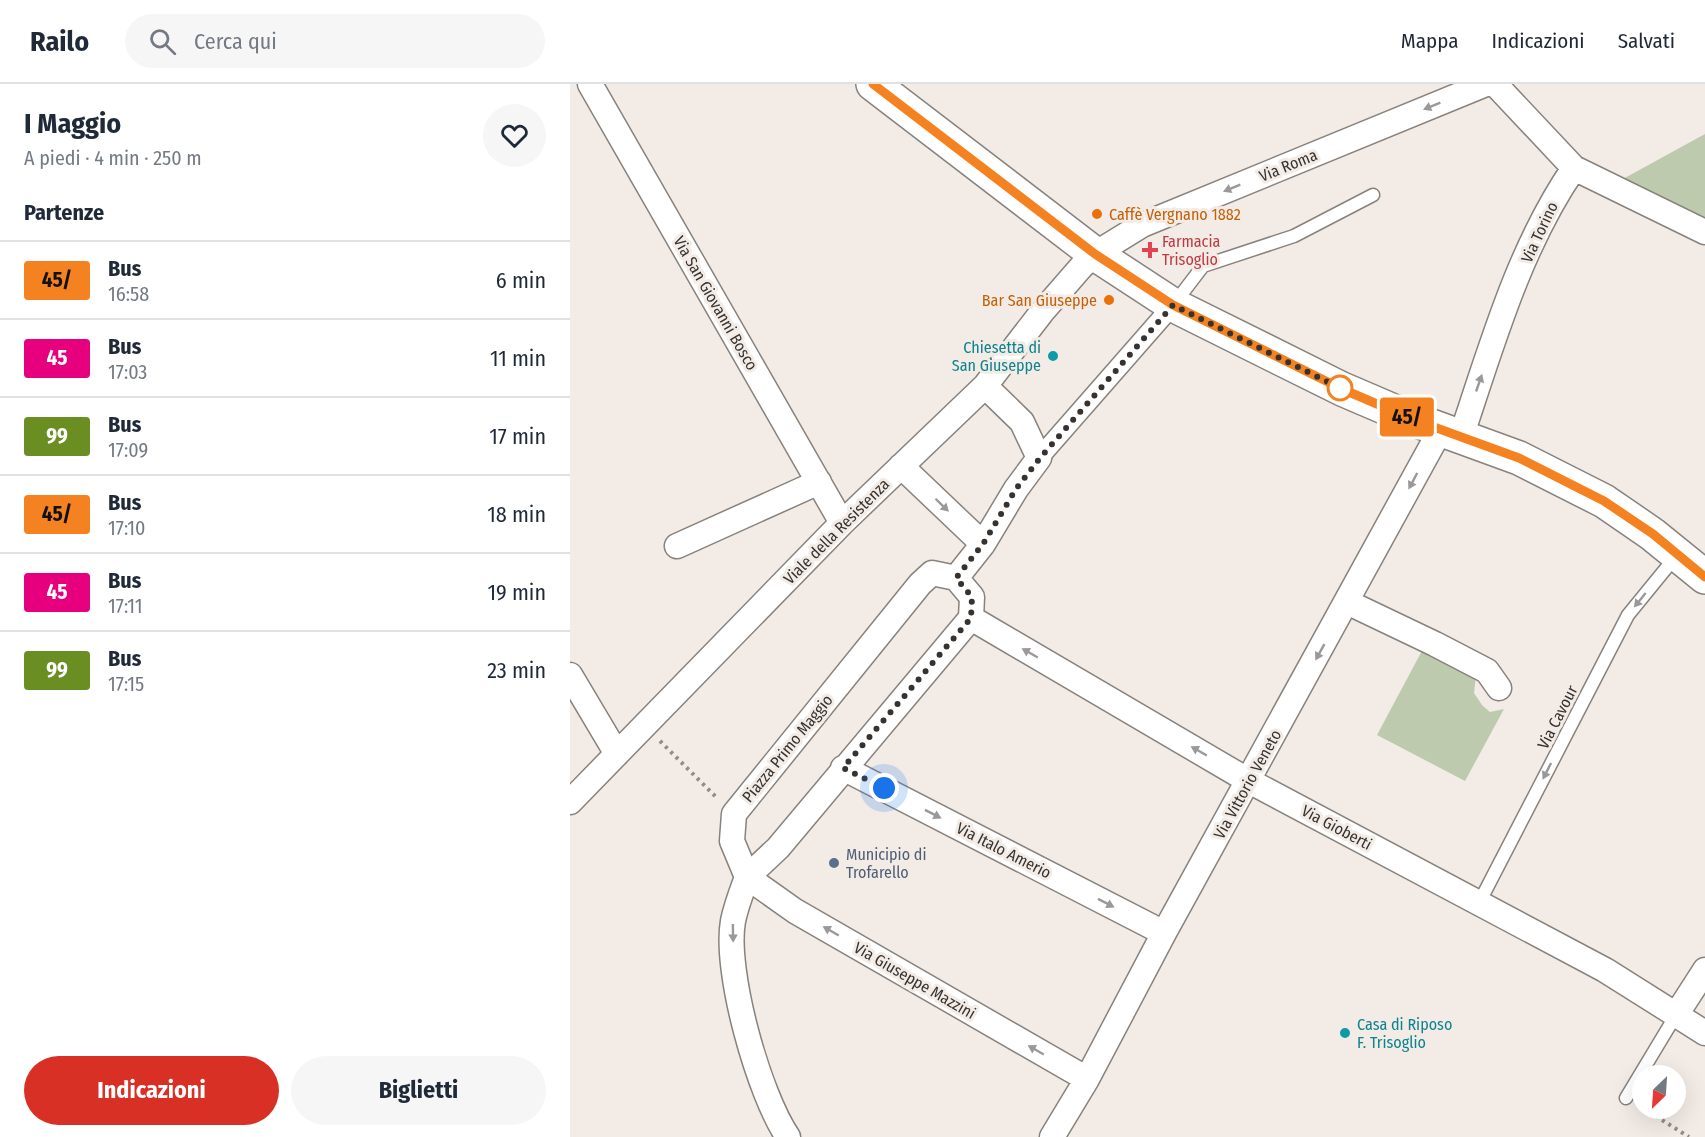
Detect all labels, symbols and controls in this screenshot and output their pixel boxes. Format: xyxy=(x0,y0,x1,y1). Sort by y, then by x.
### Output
search box xyxy=(125,14,545,68)
text: Railo xyxy=(30,25,89,58)
icon: search xyxy=(146,25,179,58)
text: Cerca qui xyxy=(194,28,277,55)
text: Mappa xyxy=(1401,28,1458,54)
text: Indicazioni xyxy=(1491,28,1585,54)
text: Salvati xyxy=(1618,28,1675,54)
one-way arrow xyxy=(1423,101,1441,111)
button: heart xyxy=(483,104,546,167)
text: I Maggio xyxy=(24,107,121,140)
street label: Via Roma xyxy=(1256,145,1320,186)
text: A piedi · 4 min · 250 m xyxy=(24,146,202,170)
one-way arrow xyxy=(1223,183,1241,193)
text: Partenze xyxy=(24,199,104,226)
street label: Via Torino xyxy=(1517,199,1562,266)
place label: Caffè Vergnano 1882 xyxy=(1109,205,1241,224)
marker: Caffè Vergnano 1882 xyxy=(1090,207,1104,221)
place label: Farmacia Trisoglio xyxy=(1162,232,1220,269)
street label: Via San Giovanni Bosco xyxy=(669,233,762,374)
marker: Farmacia Trisoglio xyxy=(1143,243,1157,257)
text: Bus xyxy=(108,255,141,282)
text: 45/ xyxy=(42,267,72,293)
text: 6 min xyxy=(496,267,546,294)
text: 16:58 xyxy=(108,282,149,306)
place label: Bar San Giuseppe xyxy=(982,291,1097,310)
marker: Bar San Giuseppe xyxy=(1102,293,1116,307)
text: Bus xyxy=(108,333,141,360)
place label: Chiesetta di San Giuseppe xyxy=(952,338,1041,375)
text: 45 xyxy=(47,345,67,371)
text: 11 min xyxy=(490,345,546,372)
marker: Chiesetta di San Giuseppe xyxy=(1046,349,1060,363)
text: 17:03 xyxy=(108,360,147,384)
one-way arrow xyxy=(1475,374,1485,392)
unlabelled marker xyxy=(1327,375,1353,401)
line badge: 45/ xyxy=(1372,398,1442,436)
text: 45/ xyxy=(1392,404,1422,430)
text: Bus xyxy=(108,411,141,438)
text: 99 xyxy=(46,423,68,449)
text: 17 min xyxy=(489,423,546,450)
text: 17:09 xyxy=(108,438,148,462)
one-way arrow xyxy=(1408,473,1418,490)
street label: Viale della Resistenza xyxy=(780,475,893,588)
text: Bus xyxy=(108,489,141,516)
one-way arrow xyxy=(935,498,950,512)
text: 45/ xyxy=(42,501,72,527)
text: 18 min xyxy=(487,501,546,528)
text: 17:10 xyxy=(108,516,146,540)
text: Bus xyxy=(108,567,141,594)
text: 45 xyxy=(47,579,67,605)
text: 19 min xyxy=(488,579,546,606)
one-way arrow xyxy=(1634,592,1647,608)
text: 17:11 xyxy=(108,594,143,618)
one-way arrow xyxy=(1315,644,1325,661)
text: Bus xyxy=(108,645,141,672)
one-way arrow xyxy=(1022,648,1039,658)
text: 99 xyxy=(46,657,68,683)
text: 23 min xyxy=(487,657,546,684)
text: 17:15 xyxy=(108,672,144,696)
street label: Via Cavour xyxy=(1533,682,1582,752)
street label: Piazza Primo Maggio xyxy=(738,691,837,806)
street label: Via Vittorio Veneto xyxy=(1210,726,1285,842)
one-way arrow xyxy=(1191,746,1207,757)
one-way arrow xyxy=(1542,762,1552,779)
your location xyxy=(869,773,899,803)
street label: Via Gioberti xyxy=(1298,801,1375,854)
one-way arrow xyxy=(924,809,941,819)
street label: Via Italo Amerio xyxy=(953,818,1054,882)
place label: Municipio di Trofarello xyxy=(846,845,926,882)
marker: Municipio di Trofarello xyxy=(827,856,841,870)
one-way arrow xyxy=(1097,898,1115,908)
one-way arrow xyxy=(728,924,738,943)
one-way arrow xyxy=(823,926,839,937)
street label: Via Giuseppe Mazzini xyxy=(851,938,979,1023)
place label: Casa di Riposo F. Trisoglio xyxy=(1357,1015,1452,1052)
marker: Casa di Riposo F. Trisoglio xyxy=(1338,1026,1352,1040)
one-way arrow xyxy=(1027,1045,1044,1055)
button: Indicazioni xyxy=(24,1056,279,1125)
button: Biglietti xyxy=(291,1056,546,1125)
north arrow xyxy=(1632,1065,1686,1119)
map controls xyxy=(1632,1065,1686,1119)

